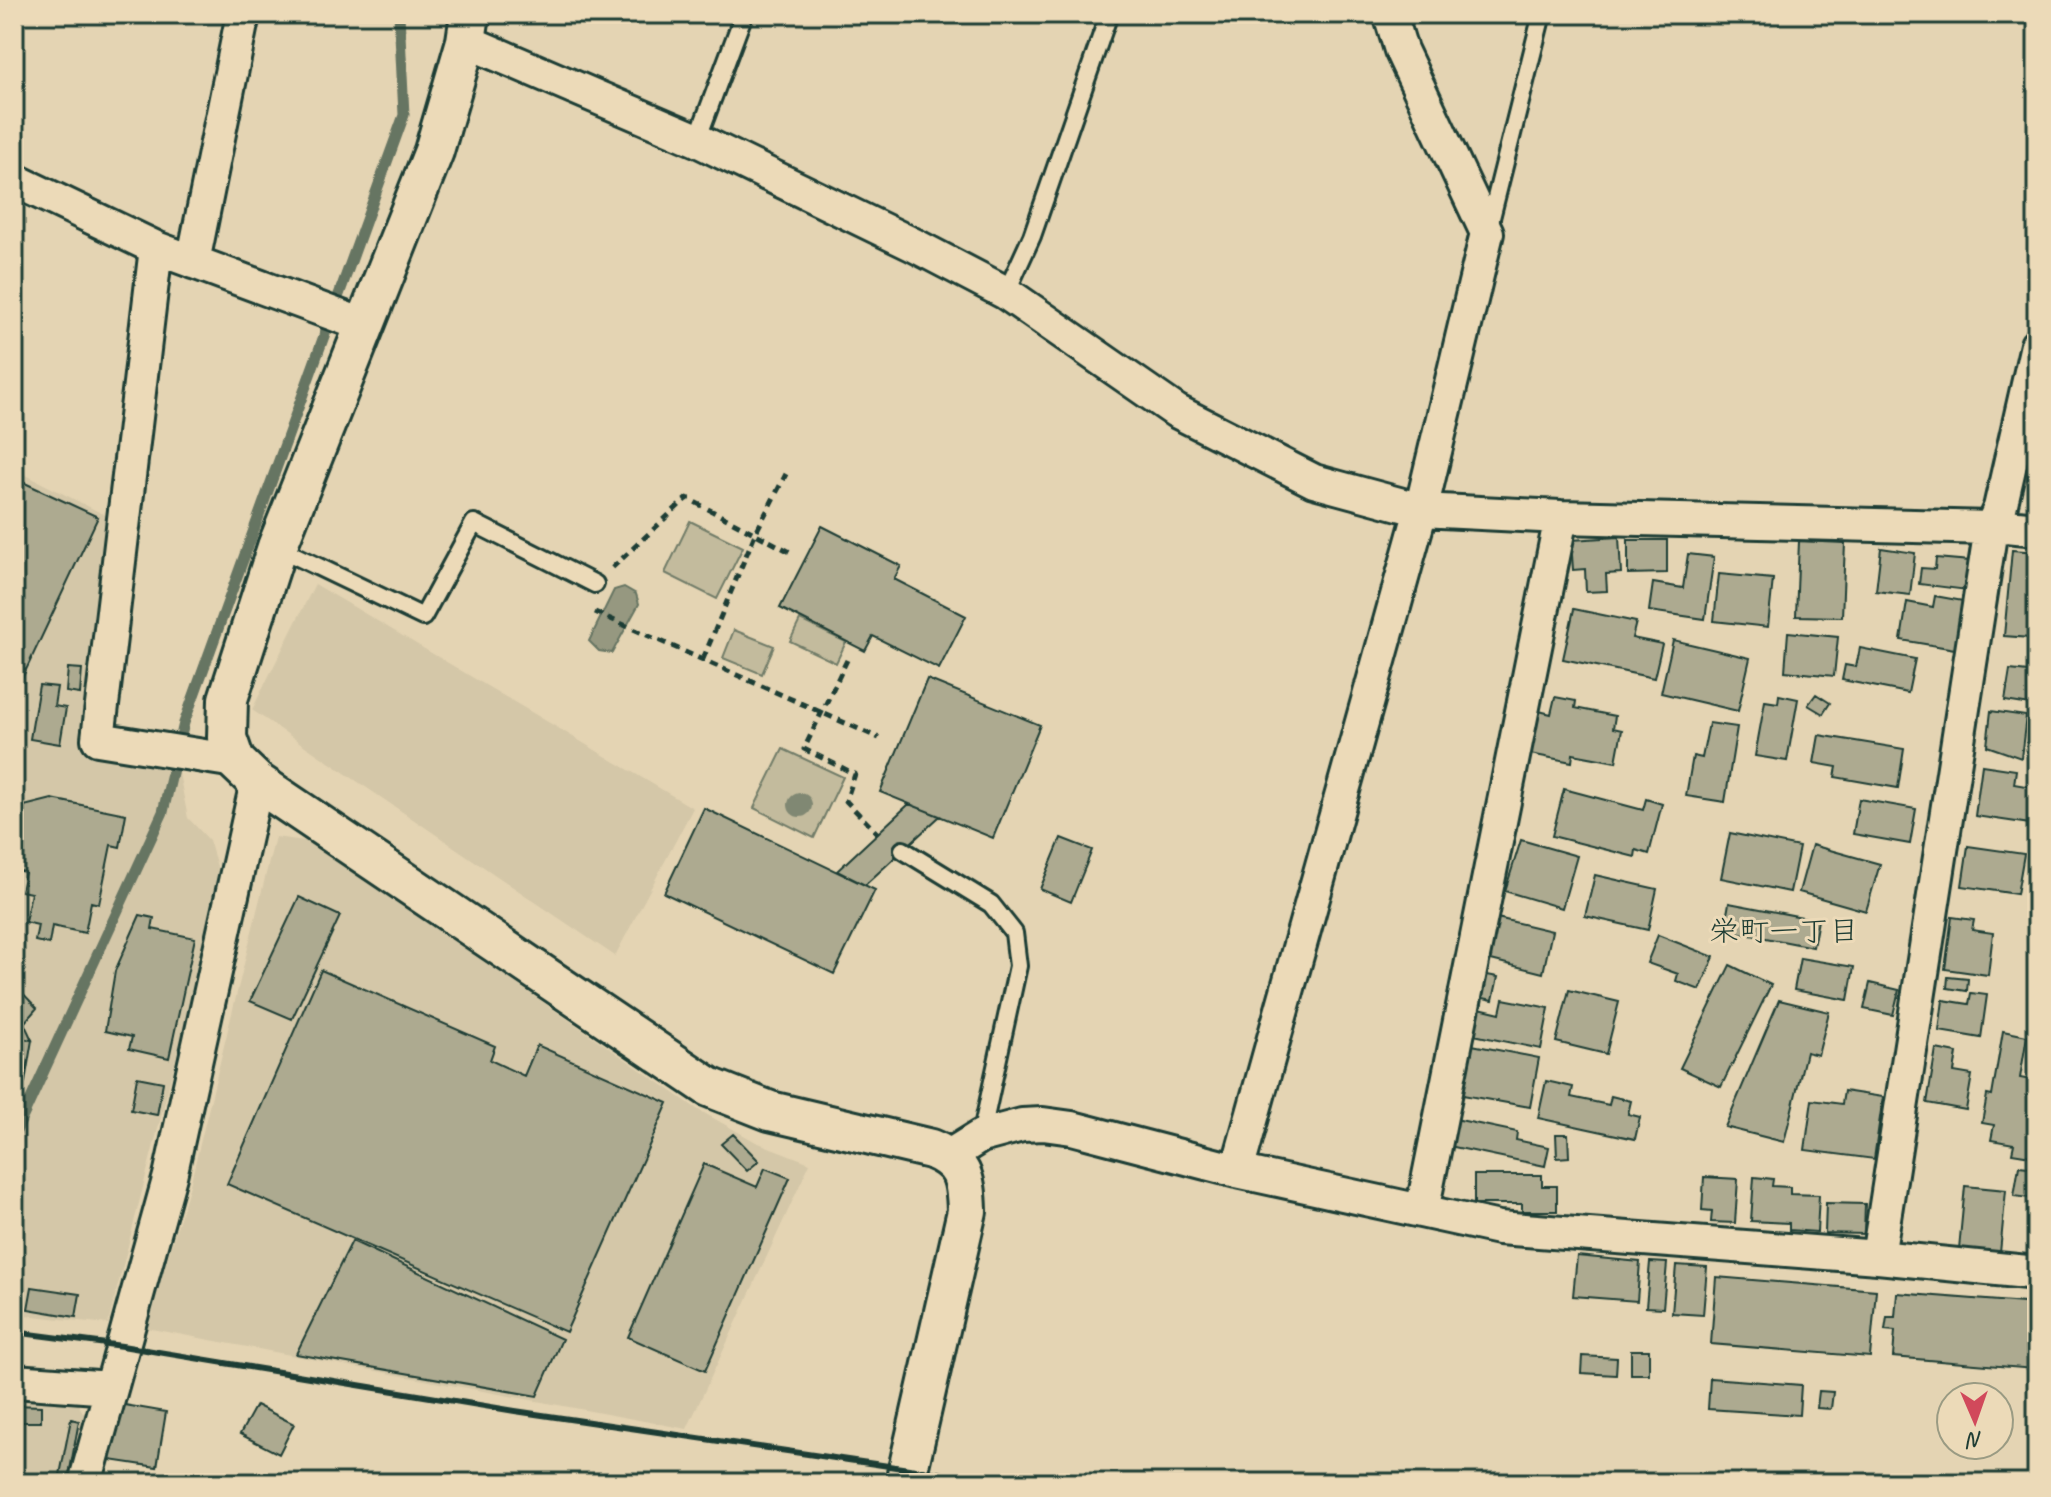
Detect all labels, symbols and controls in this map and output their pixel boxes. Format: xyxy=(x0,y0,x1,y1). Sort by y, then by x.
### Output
district label: 栄町一丁目 xyxy=(1709,912,1859,950)
north arrow xyxy=(1935,1381,2015,1461)
text: N xyxy=(1965,1426,1983,1454)

